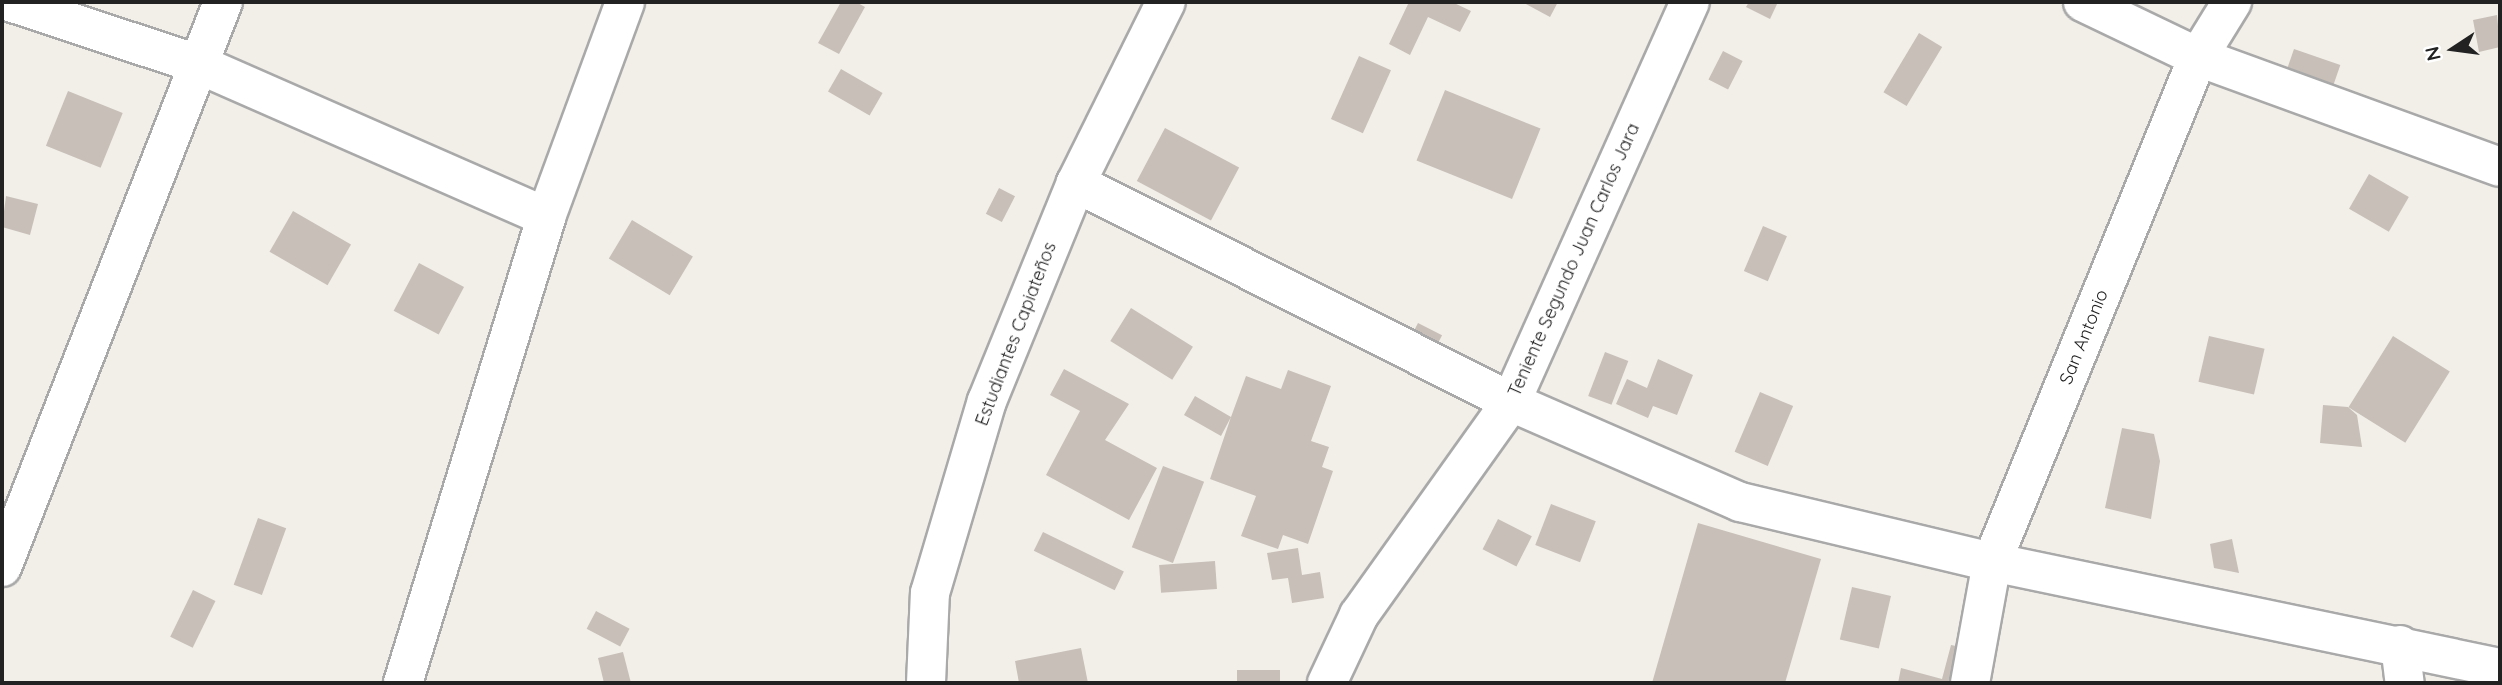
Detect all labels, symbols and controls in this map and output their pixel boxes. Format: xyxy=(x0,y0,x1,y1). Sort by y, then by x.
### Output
north arrow xyxy=(2418,14,2488,84)
text: N xyxy=(2419,44,2446,63)
street label: Teniente Segundo Juan Carlos Jara xyxy=(1504,120,1644,400)
street label: Estudiantes Capiateños xyxy=(971,239,1061,429)
street label: San Antonio xyxy=(2055,286,2113,388)

